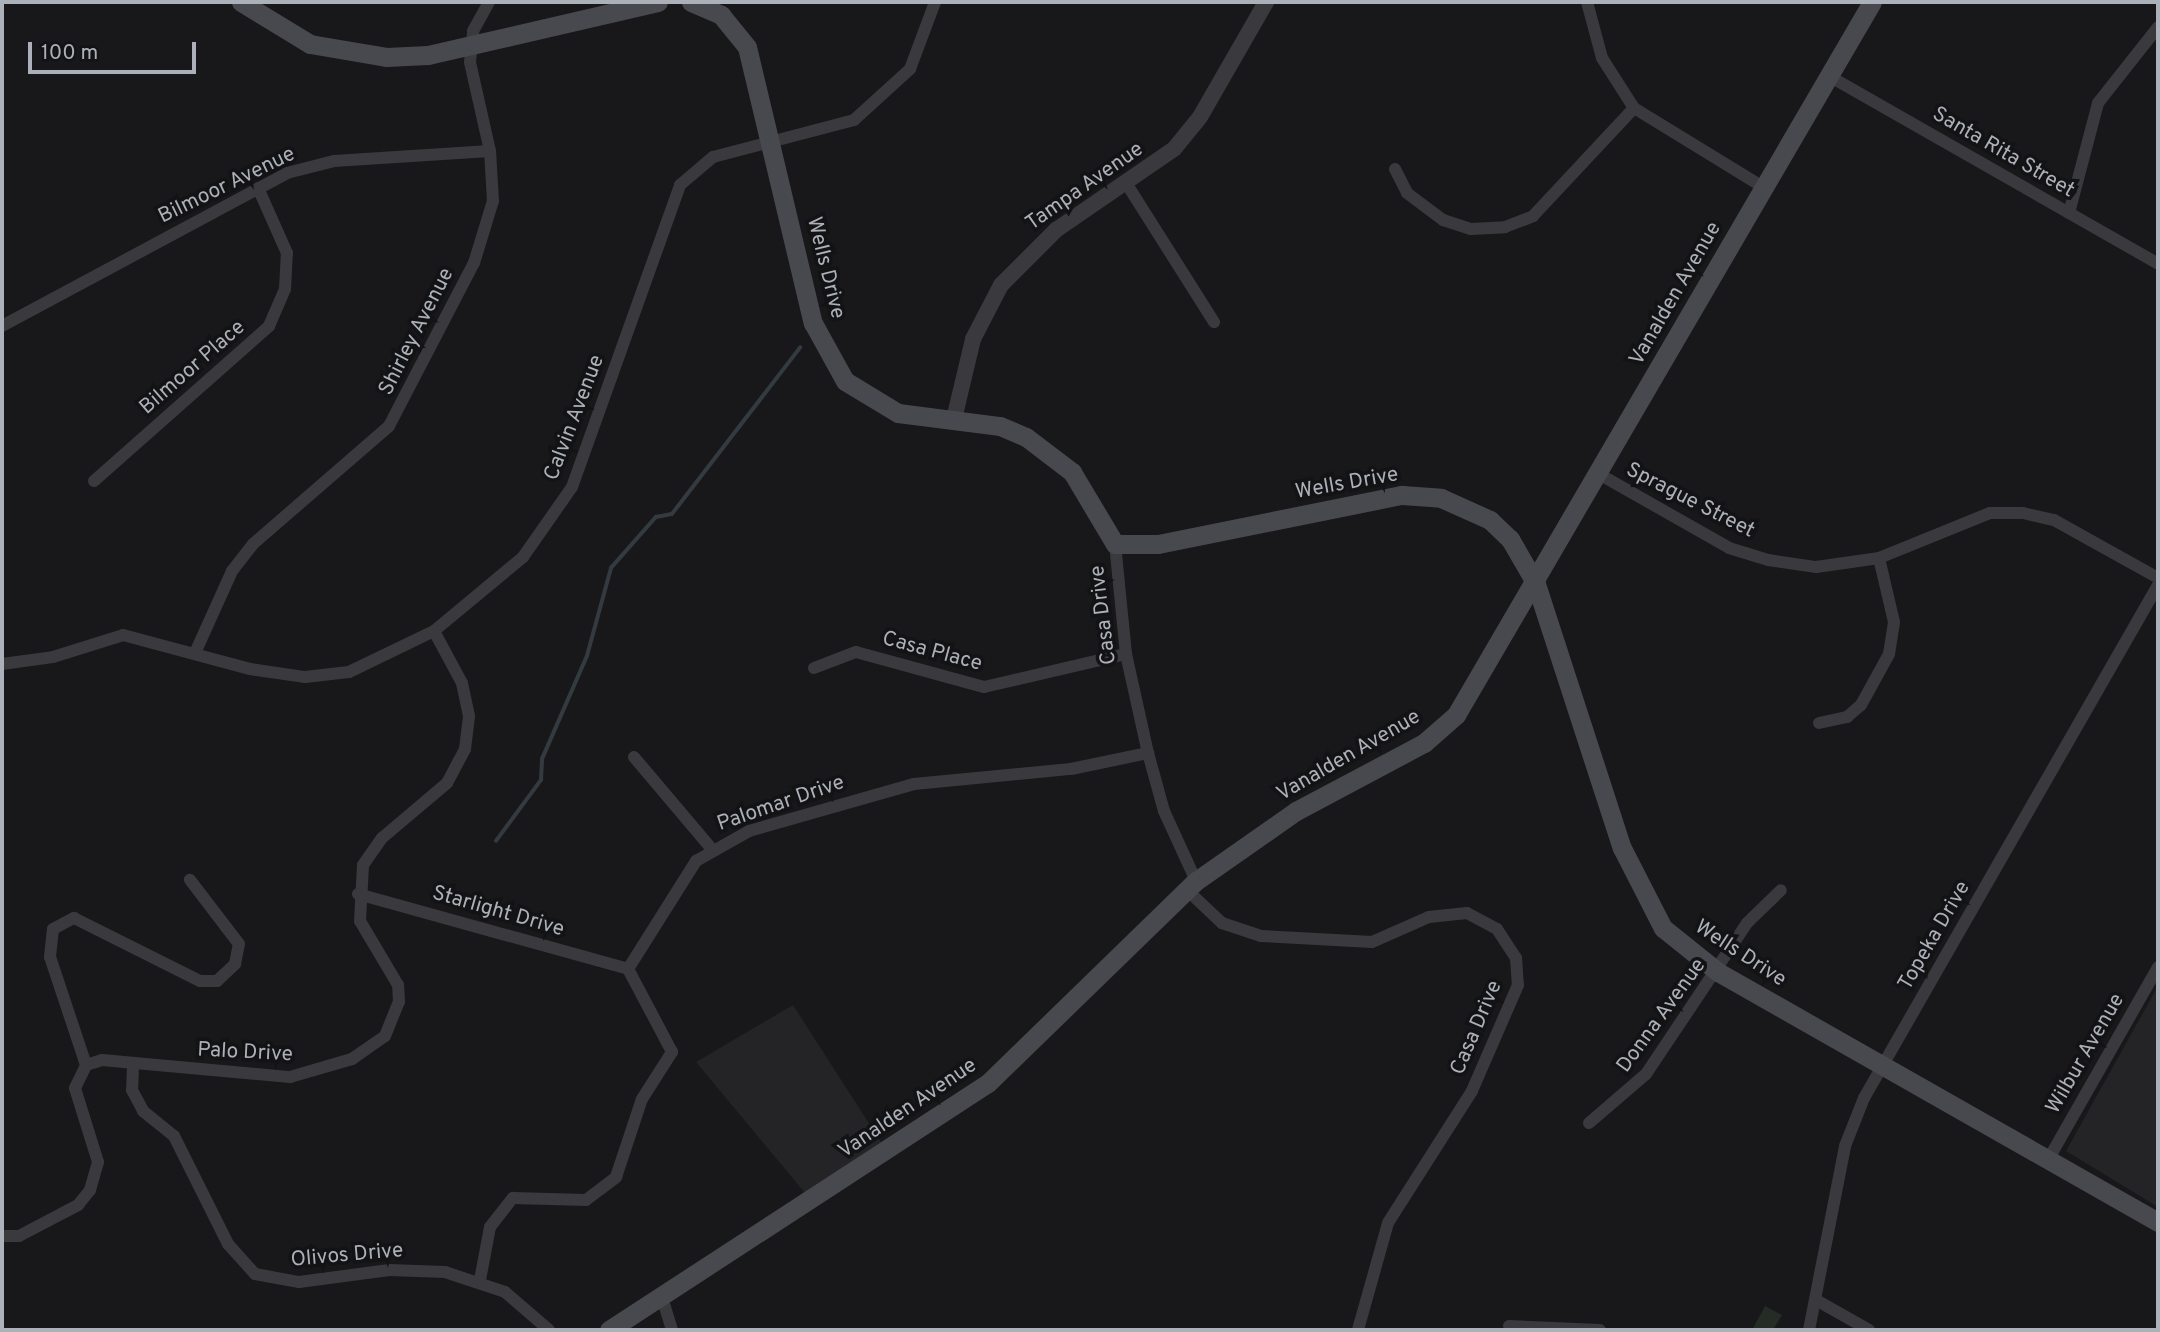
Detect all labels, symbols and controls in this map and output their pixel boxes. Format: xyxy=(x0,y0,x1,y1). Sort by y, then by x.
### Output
scale bar xyxy=(32,28,200,72)
text: 100 m xyxy=(41,40,98,67)
street label: Santa Rita Street xyxy=(1927,102,2079,204)
street label: Tampa Avenue xyxy=(1021,137,1149,237)
street label: Bilmoor Avenue xyxy=(154,142,300,230)
street label: Wells Drive xyxy=(800,214,850,322)
street label: Vanalden Avenue xyxy=(1625,217,1727,371)
street label: Shirley Avenue xyxy=(374,264,460,400)
street label: Bilmoor Place xyxy=(135,315,251,421)
street label: Calvin Avenue xyxy=(539,351,611,485)
street label: Sprague Street xyxy=(1621,458,1759,544)
street label: Wells Drive xyxy=(1294,463,1400,505)
street label: Casa Drive xyxy=(1085,564,1123,666)
street label: Casa Place xyxy=(879,627,985,677)
street label: Vanalden Avenue xyxy=(1272,705,1426,807)
street label: Palomar Drive xyxy=(714,770,848,838)
street label: Topeka Drive xyxy=(1894,877,1976,995)
street label: Starlight Drive xyxy=(429,881,567,943)
street label: Wells Drive xyxy=(1690,915,1790,993)
street label: Donna Avenue xyxy=(1612,954,1712,1078)
street label: Casa Drive xyxy=(1446,977,1508,1079)
street label: Wilbur Avenue xyxy=(2041,989,2131,1119)
street label: Palo Drive xyxy=(197,1038,293,1068)
street label: Vanalden Avenue xyxy=(834,1053,982,1165)
street label: Olivos Drive xyxy=(290,1239,404,1273)

